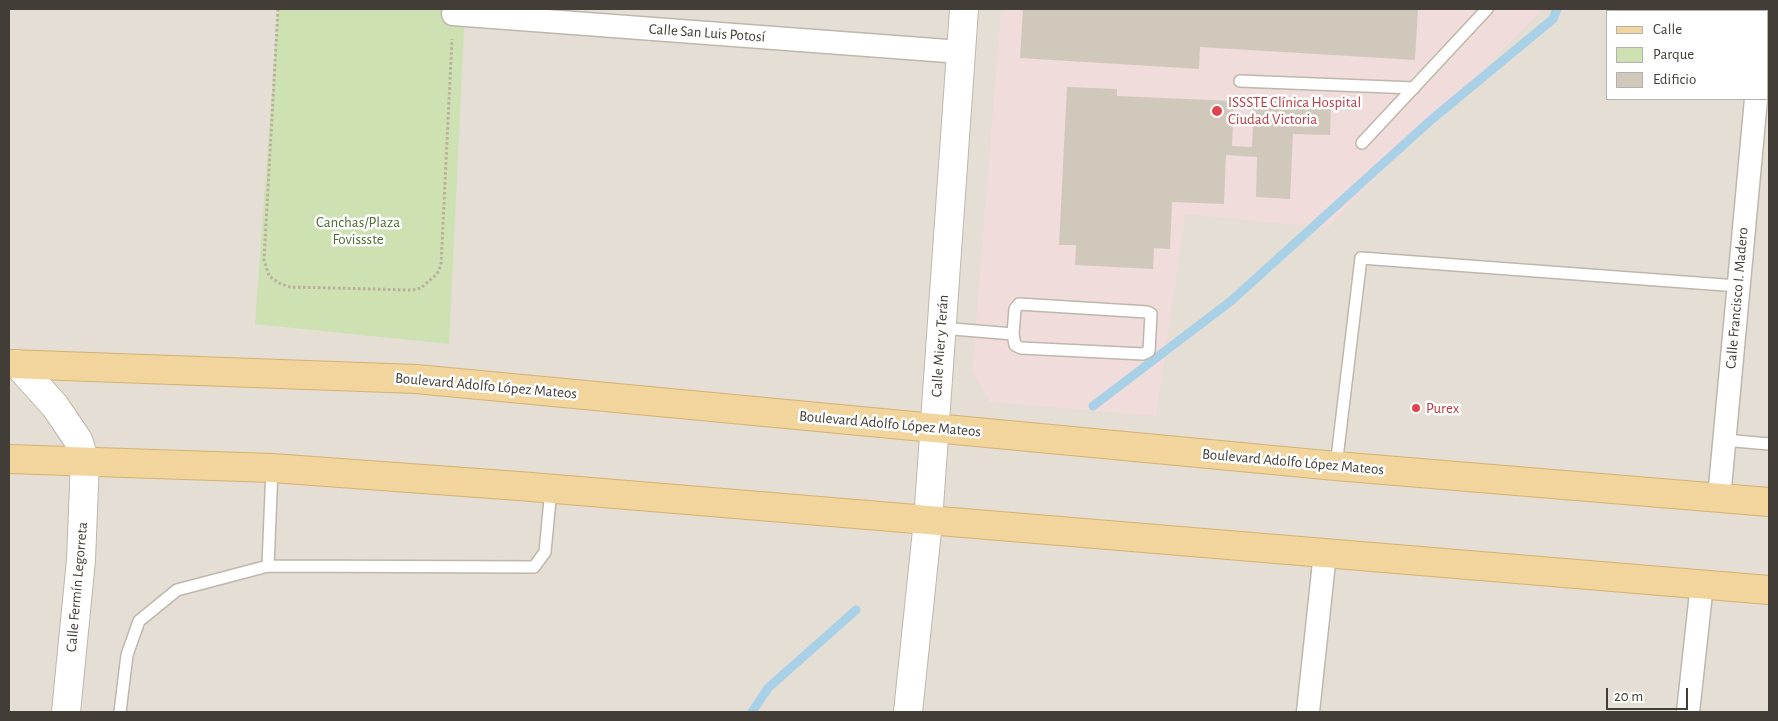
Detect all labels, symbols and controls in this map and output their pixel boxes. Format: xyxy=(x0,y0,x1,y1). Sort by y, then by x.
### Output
legend xyxy=(1606,10,1768,100)
street label: Calle San Luis Potosí xyxy=(648,20,766,46)
text: Calle xyxy=(1653,22,1682,37)
text: Parque xyxy=(1653,47,1694,62)
text: Edificio xyxy=(1653,72,1696,87)
place label: ISSSTE Clínica Hospital Ciudad Victoria xyxy=(1228,93,1361,128)
marker: ISSSTE Clínica Hospital Ciudad Victoria xyxy=(1210,104,1224,118)
park label: Canchas/Plaza Fovissste xyxy=(316,213,400,248)
street label: Calle Francisco I. Madero xyxy=(1722,226,1752,370)
street label: Calle Mier y Terán xyxy=(927,294,953,398)
street label: Boulevard Adolfo López Mateos xyxy=(394,369,578,403)
place label: Purex xyxy=(1426,399,1459,417)
marker: Purex xyxy=(1410,402,1422,414)
street label: Boulevard Adolfo López Mateos xyxy=(798,407,982,441)
street label: Boulevard Adolfo López Mateos xyxy=(1201,445,1385,479)
street label: Calle Fermín Legorreta xyxy=(62,521,92,653)
scale bar xyxy=(1608,678,1690,710)
text: 20 m xyxy=(1614,689,1643,704)

